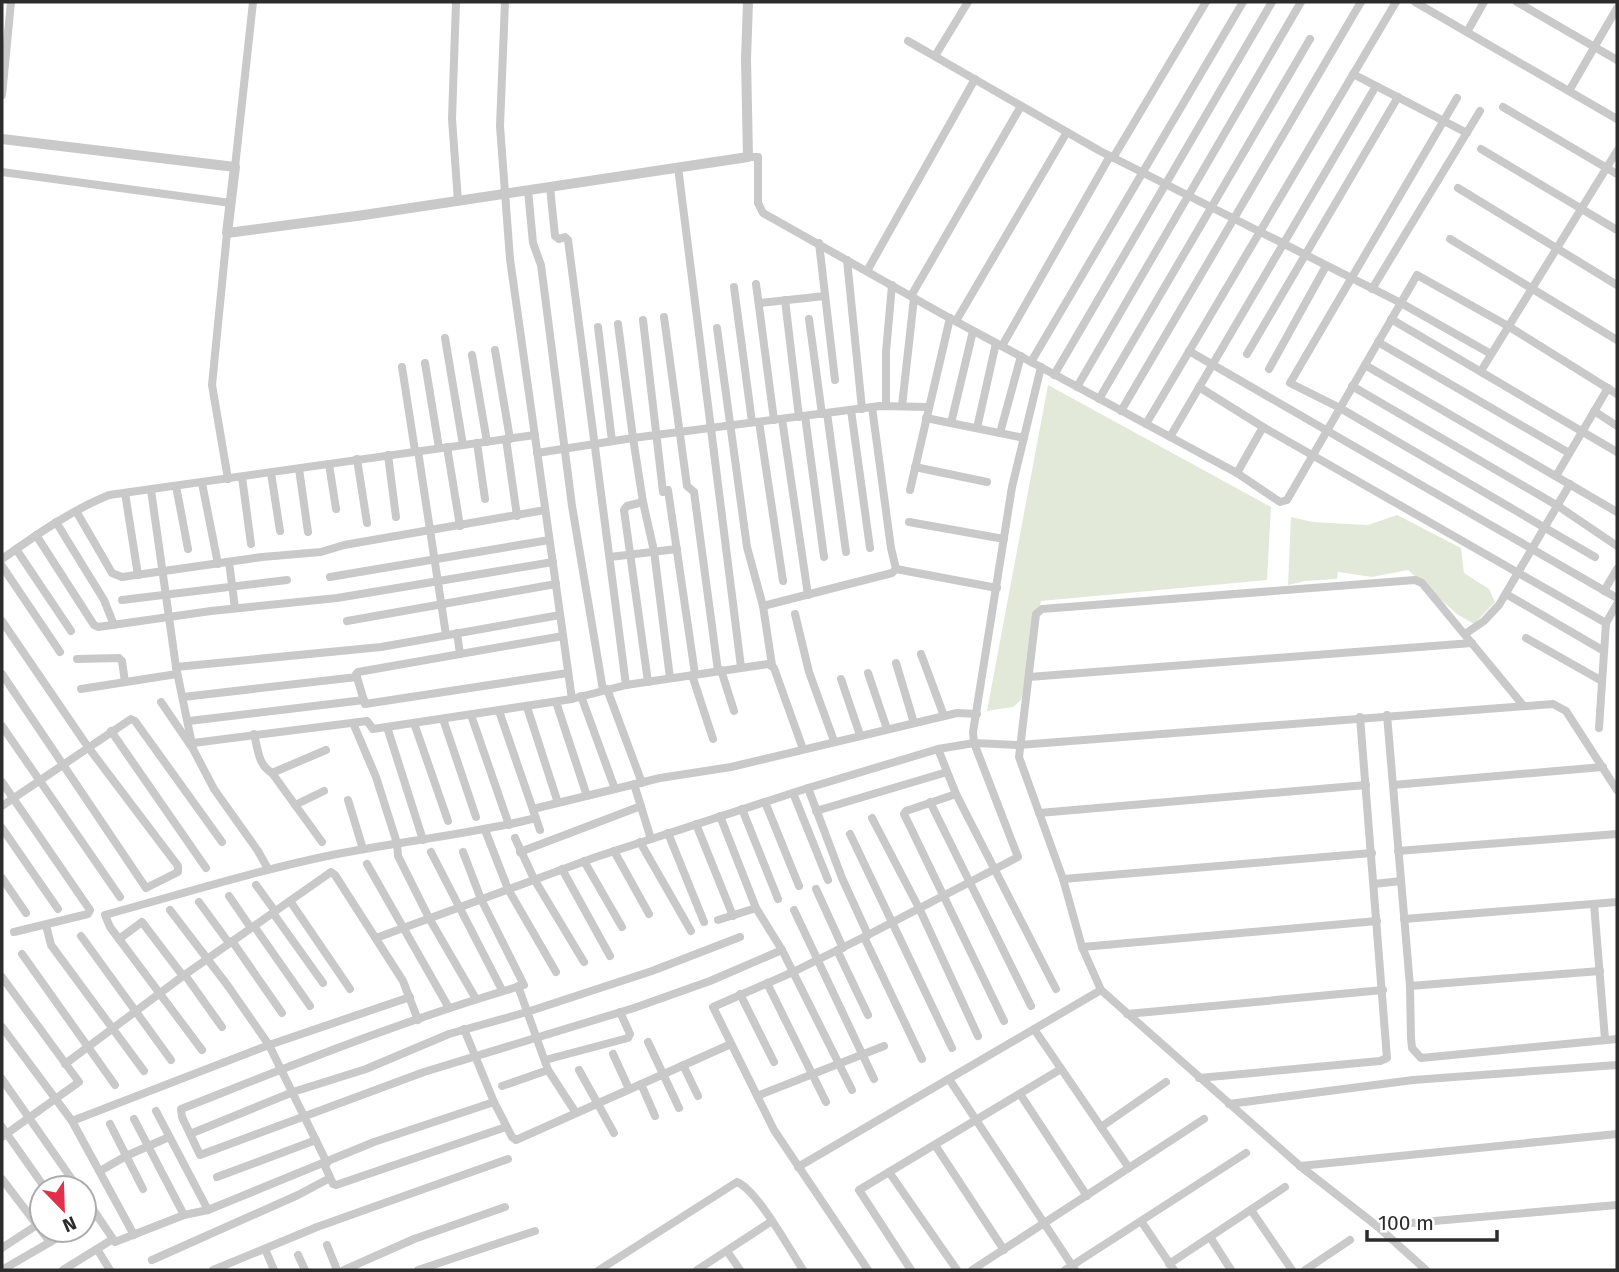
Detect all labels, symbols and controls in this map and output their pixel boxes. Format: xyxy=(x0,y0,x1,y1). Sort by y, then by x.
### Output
north arrow xyxy=(28,1174,98,1244)
scale bar xyxy=(1367,1198,1496,1242)
text: 100 m xyxy=(1378,1210,1434,1236)
text: N xyxy=(59,1211,80,1237)

